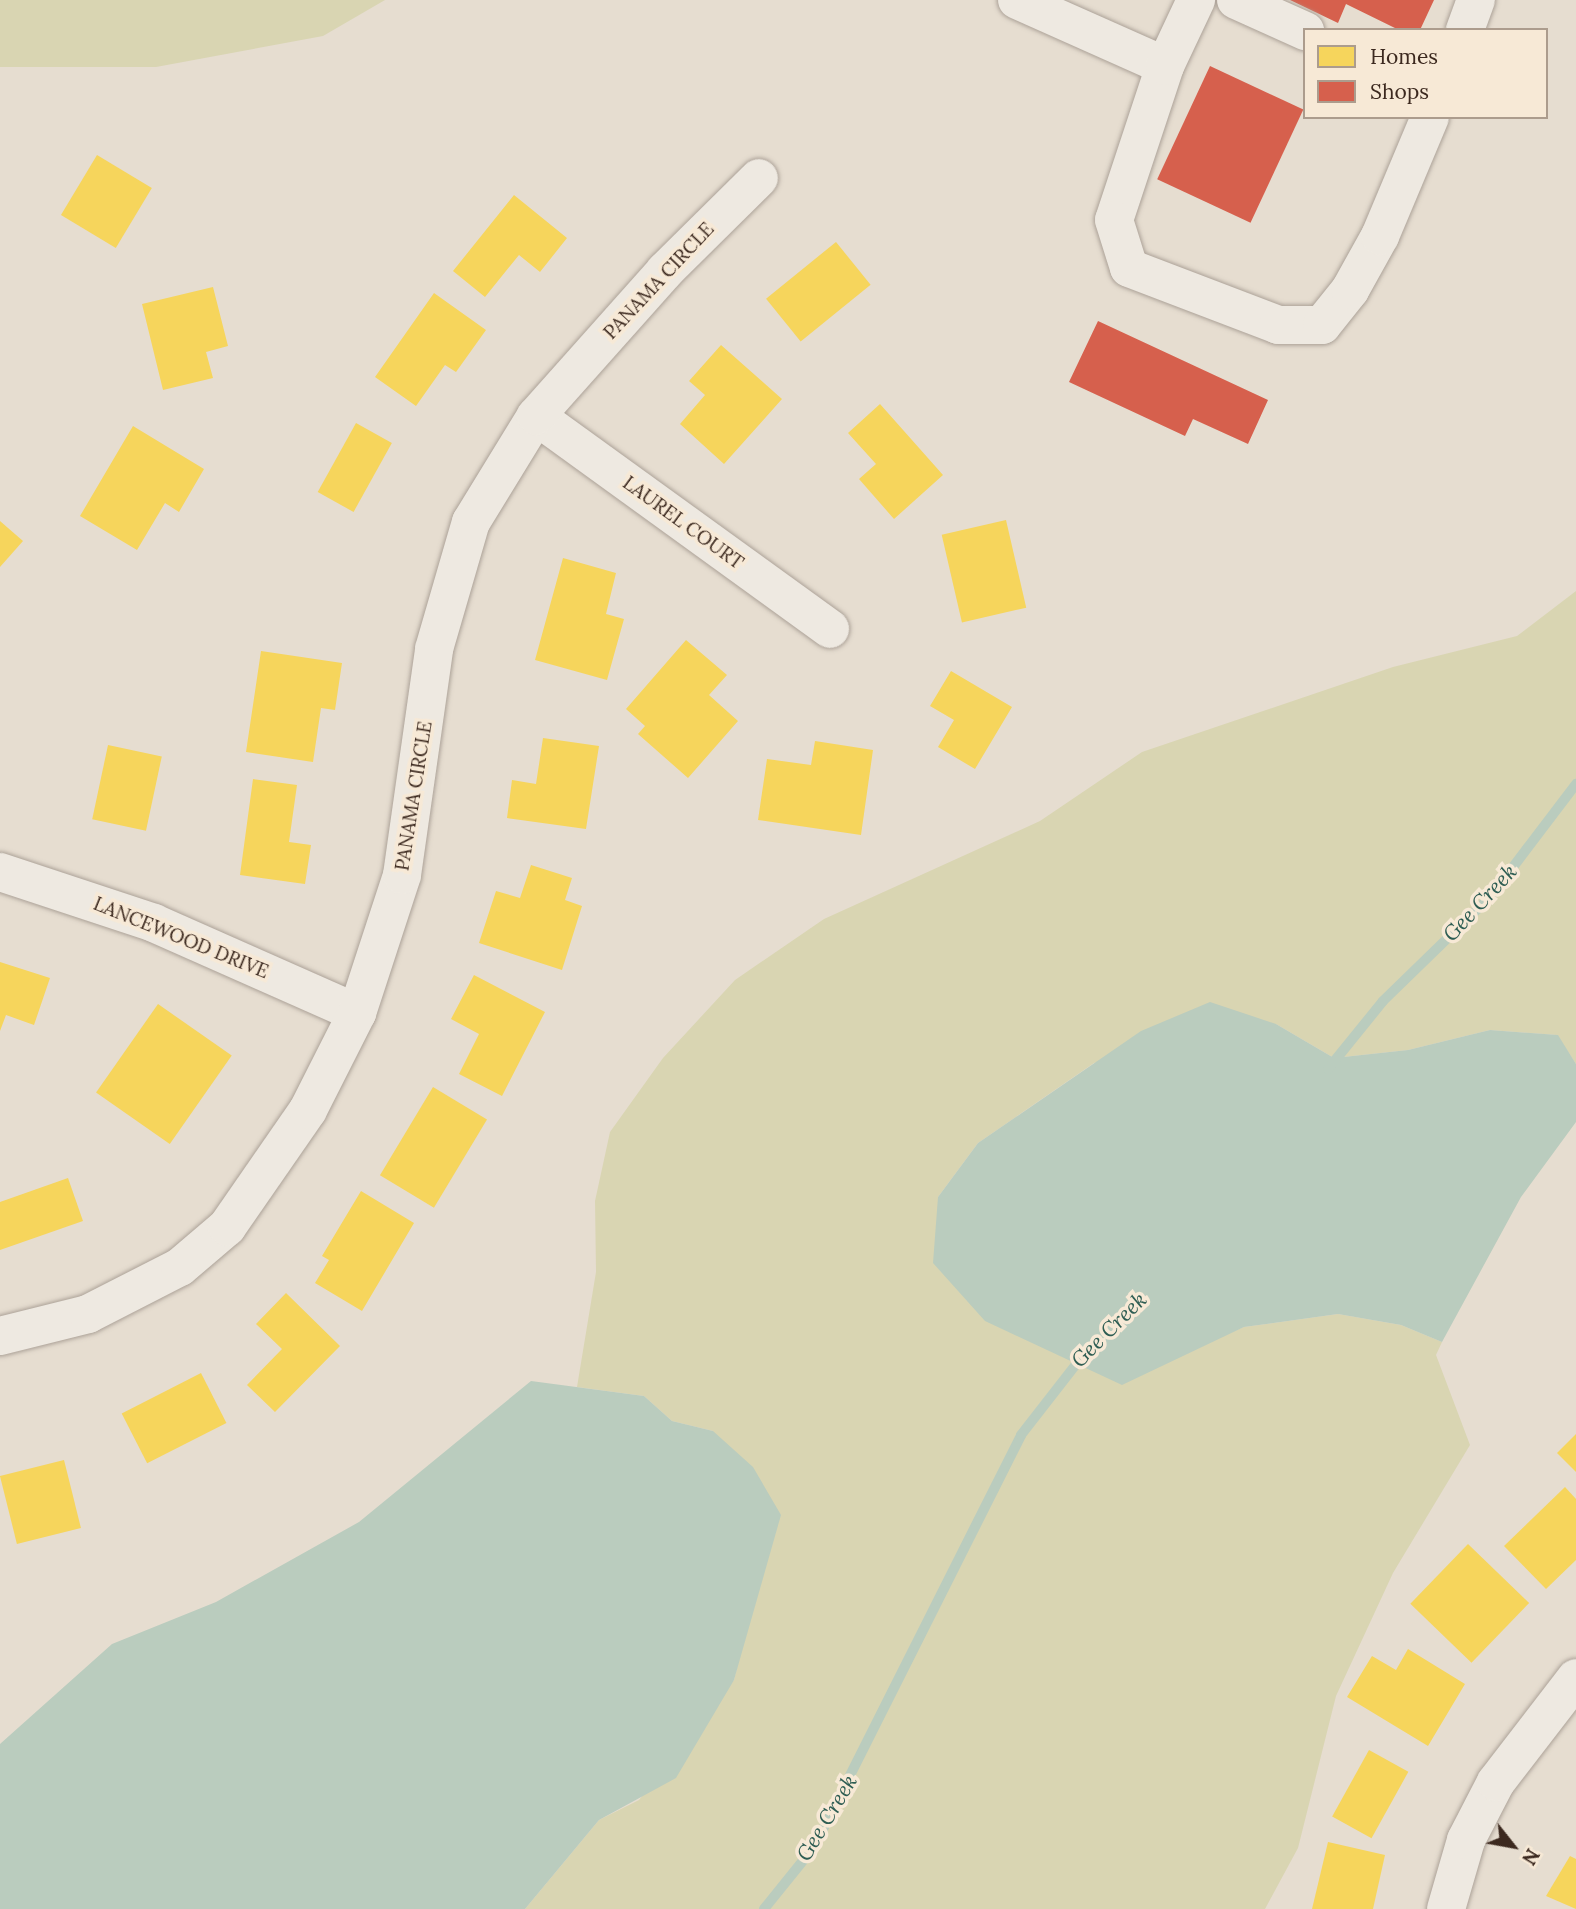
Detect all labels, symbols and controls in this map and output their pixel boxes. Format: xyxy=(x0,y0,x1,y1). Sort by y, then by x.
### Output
legend xyxy=(1303,28,1548,119)
text: Homes xyxy=(1370,43,1438,70)
text: Shops xyxy=(1370,78,1429,105)
street label: PANAMA CIRCLE xyxy=(599,218,719,344)
street label: LAUREL COURT xyxy=(618,472,748,574)
street label: PANAMA CIRCLE xyxy=(391,720,437,872)
water label: Gee Creek xyxy=(1438,859,1522,947)
street label: LANCEWOOD DRIVE xyxy=(90,892,272,984)
water label: Gee Creek xyxy=(1066,1287,1152,1373)
water label: Gee Creek xyxy=(791,1770,863,1866)
north arrow xyxy=(1478,1811,1548,1881)
text: N xyxy=(1517,1844,1545,1869)

